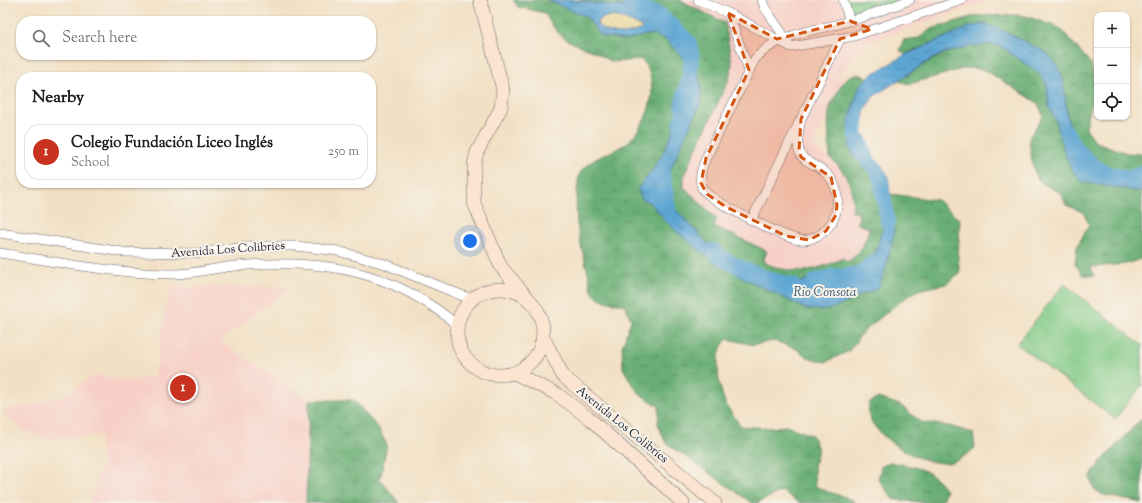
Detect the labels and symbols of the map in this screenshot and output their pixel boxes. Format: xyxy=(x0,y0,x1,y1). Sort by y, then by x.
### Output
your location xyxy=(460,231,480,251)
street label: Avenida Los Colibríes xyxy=(170,237,286,263)
water label: Rio Consota xyxy=(794,284,857,302)
pin: 1 xyxy=(170,373,196,403)
street label: Avenida Los Colibríes xyxy=(572,382,672,468)

